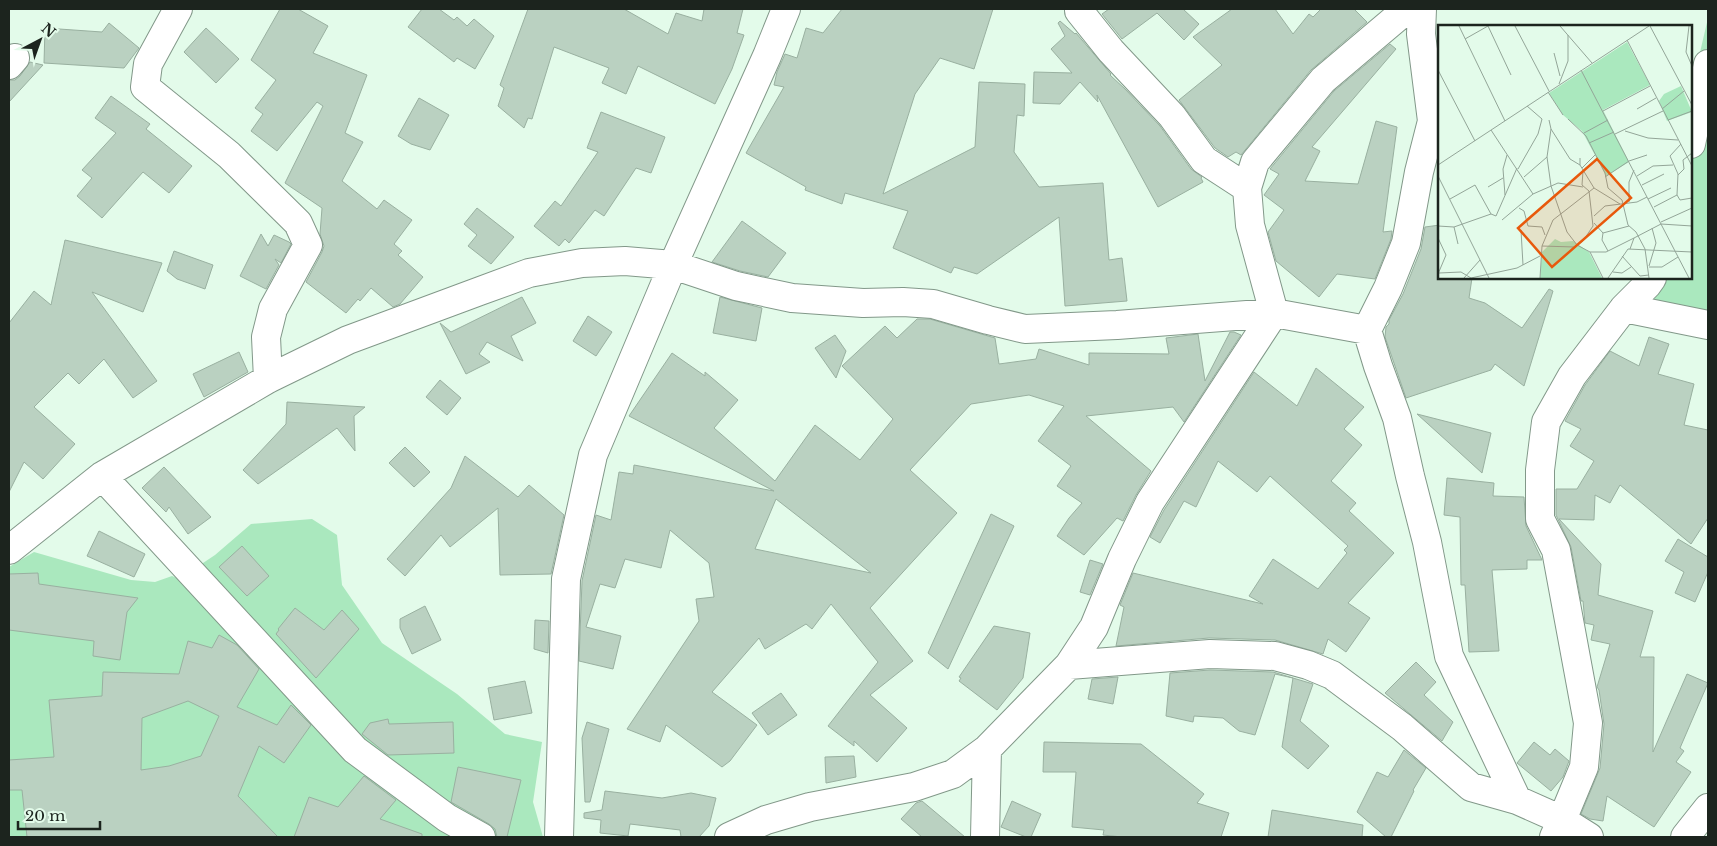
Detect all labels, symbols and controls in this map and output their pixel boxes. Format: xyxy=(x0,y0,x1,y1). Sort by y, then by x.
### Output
north arrow xyxy=(15,15,65,65)
text: N xyxy=(38,19,59,41)
inset map xyxy=(1438,25,1692,279)
scale bar xyxy=(18,798,100,830)
text: 20 m xyxy=(25,806,65,825)

